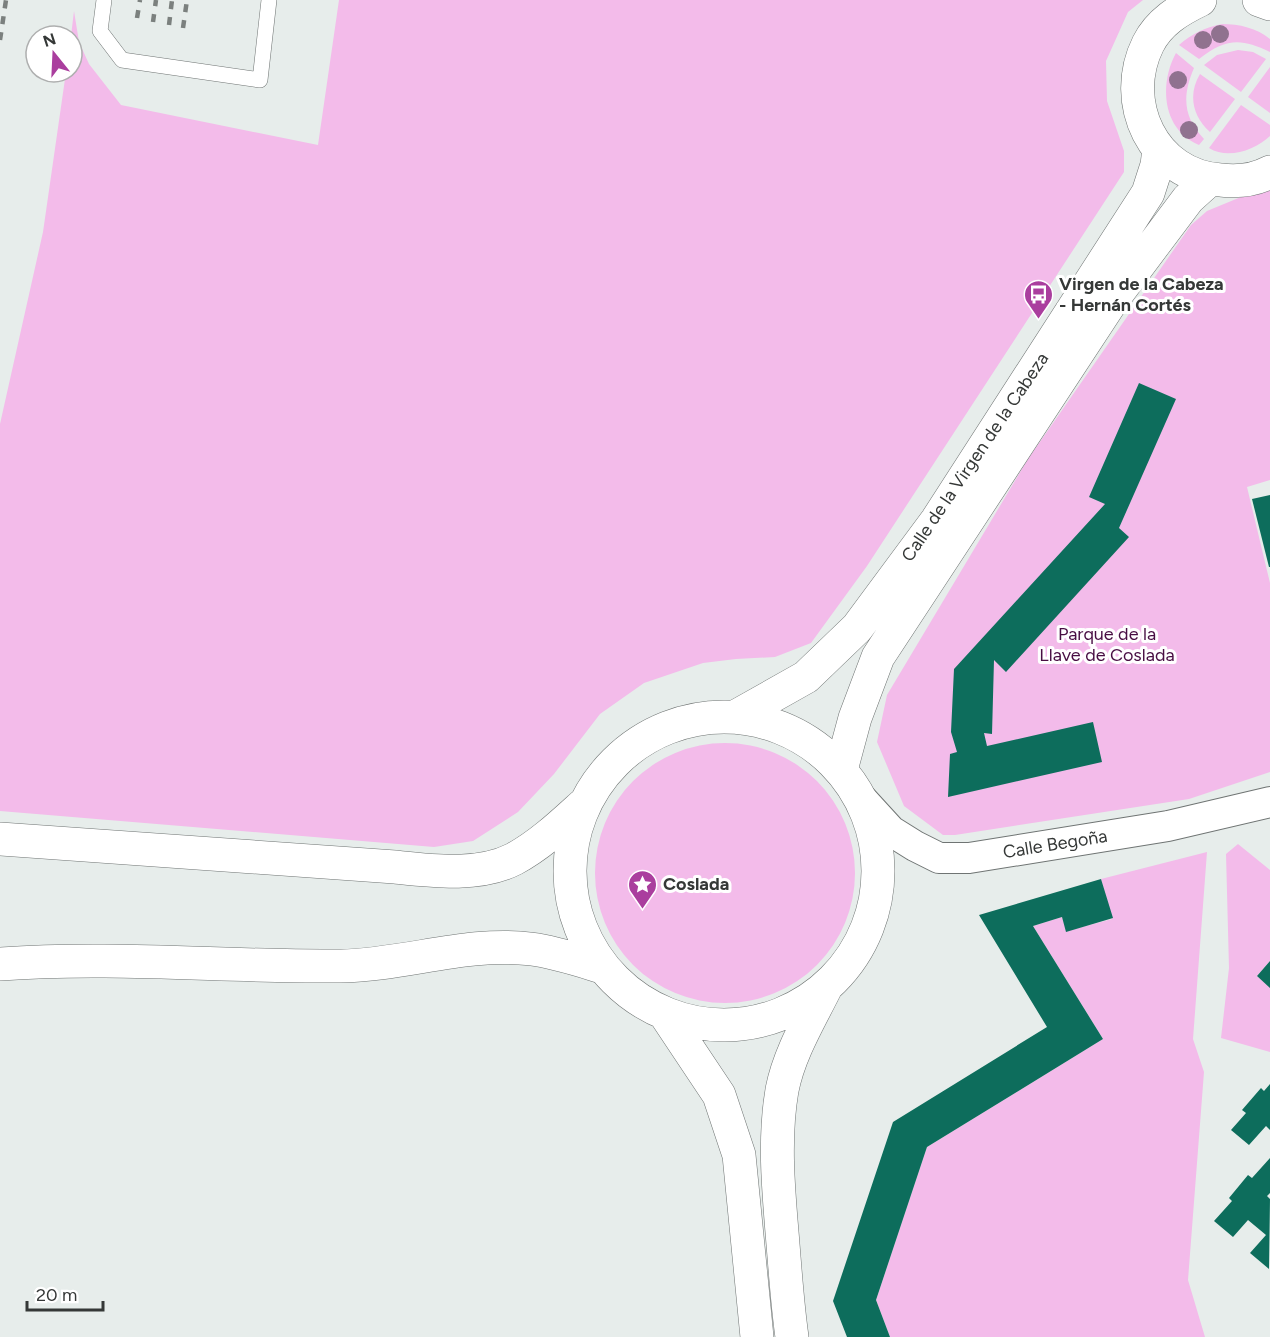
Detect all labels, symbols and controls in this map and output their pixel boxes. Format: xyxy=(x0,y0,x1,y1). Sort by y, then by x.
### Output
north arrow xyxy=(24,24,84,84)
text: N xyxy=(41,29,58,51)
place label: Virgen de la Cabeza - Hernán Cortés xyxy=(1059,273,1224,316)
bus stop icon: Virgen de la Cabeza - Hernán Cortés xyxy=(1022,278,1054,320)
street label: Calle de la Virgen de la Cabeza xyxy=(897,348,1053,566)
park label: Parque de la Llave de Coslada xyxy=(1039,623,1175,666)
street label: Calle Begoña xyxy=(1001,825,1109,863)
place icon: Coslada xyxy=(626,868,658,910)
place label: Coslada xyxy=(663,873,729,895)
scale bar xyxy=(27,1274,104,1312)
text: 20 m xyxy=(36,1284,77,1306)

